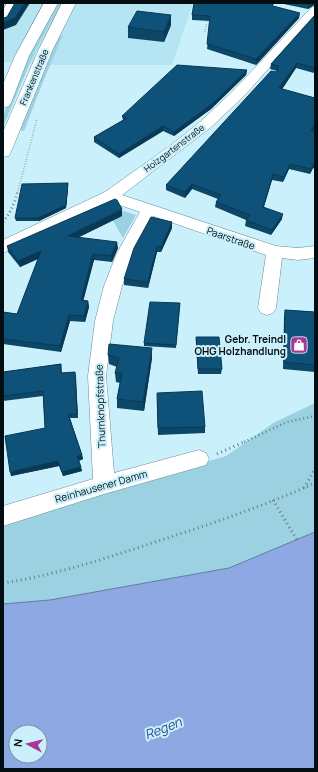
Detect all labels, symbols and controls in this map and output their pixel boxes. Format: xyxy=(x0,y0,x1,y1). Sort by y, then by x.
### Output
street label: Frankenstraße xyxy=(16,47,52,107)
street label: Holzgartenstraße xyxy=(141,121,207,175)
street label: Paarstraße xyxy=(205,223,257,253)
place label: Gebr. Treindl OHG Holzhandlung xyxy=(195,332,286,358)
shop icon: Gebr. Treindl OHG Holzhandlung xyxy=(289,335,309,355)
street label: Thurnknopfstraße xyxy=(92,364,108,448)
street label: Reinhausener Damm xyxy=(53,466,149,506)
water label: Regen xyxy=(142,712,185,744)
north arrow xyxy=(8,724,48,764)
text: N xyxy=(10,738,26,748)

